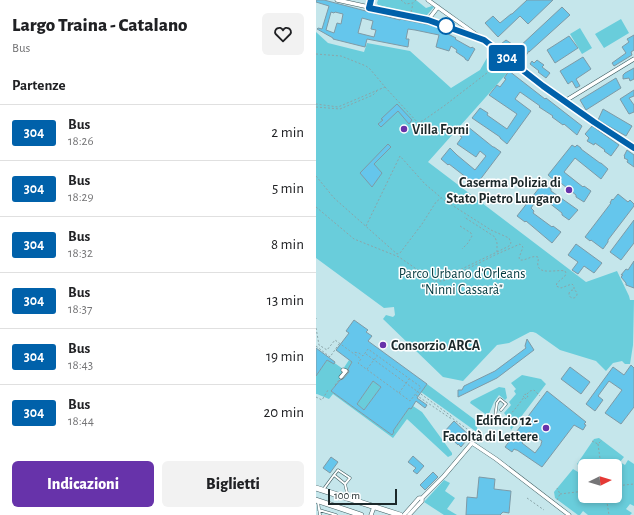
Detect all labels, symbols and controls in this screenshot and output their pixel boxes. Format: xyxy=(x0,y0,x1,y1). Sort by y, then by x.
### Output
button: heart xyxy=(262,13,304,55)
text: Largo Traina - Catalano xyxy=(12,16,187,35)
unlabelled marker xyxy=(437,17,455,35)
text: Bus xyxy=(12,42,30,55)
line badge: 304 xyxy=(484,45,530,71)
text: 304 xyxy=(497,51,517,65)
text: Partenze xyxy=(12,78,66,93)
text: Bus xyxy=(68,117,90,132)
place label: Villa Forni xyxy=(412,123,469,137)
marker: Villa Forni xyxy=(399,124,409,134)
text: 2 min xyxy=(271,125,304,140)
text: 304 xyxy=(24,126,44,140)
text: 18:26 xyxy=(68,135,94,148)
text: Bus xyxy=(68,173,90,188)
place label: Caserma Polizia di Stato Pietro Lungaro xyxy=(446,176,561,206)
text: 5 min xyxy=(272,181,304,196)
text: 304 xyxy=(24,182,44,196)
marker: Caserma Polizia di Stato Pietro Lungaro xyxy=(564,185,574,195)
text: 18:29 xyxy=(68,191,94,204)
text: Bus xyxy=(68,229,90,244)
text: 8 min xyxy=(271,237,304,252)
text: 304 xyxy=(24,238,44,252)
text: 18:32 xyxy=(68,247,93,260)
park label: Parco Urbano d'Orleans "Ninni Cassarà" xyxy=(399,267,525,297)
text: Bus xyxy=(68,285,90,300)
text: 13 min xyxy=(267,293,304,308)
text: 304 xyxy=(24,294,44,308)
text: 18:37 xyxy=(68,303,92,316)
place label: Consorzio ARCA xyxy=(391,339,481,353)
marker: Consorzio ARCA xyxy=(378,340,388,350)
text: Bus xyxy=(68,341,90,356)
text: 19 min xyxy=(266,349,304,364)
text: 304 xyxy=(24,350,44,364)
text: 18:43 xyxy=(68,359,93,372)
text: Bus xyxy=(68,397,90,412)
text: 20 min xyxy=(263,405,304,420)
text: 304 xyxy=(24,406,44,420)
place label: Edificio 12 - Facoltà di Lettere xyxy=(443,414,538,444)
text: 18:44 xyxy=(68,415,94,428)
marker: Edificio 12 - Facoltà di Lettere xyxy=(541,423,551,433)
north arrow xyxy=(578,459,622,503)
map controls xyxy=(578,459,622,503)
button: Indicazioni xyxy=(12,461,154,507)
button: Biglietti xyxy=(162,461,304,507)
scale bar xyxy=(328,487,397,506)
text: 100 m xyxy=(334,490,360,501)

